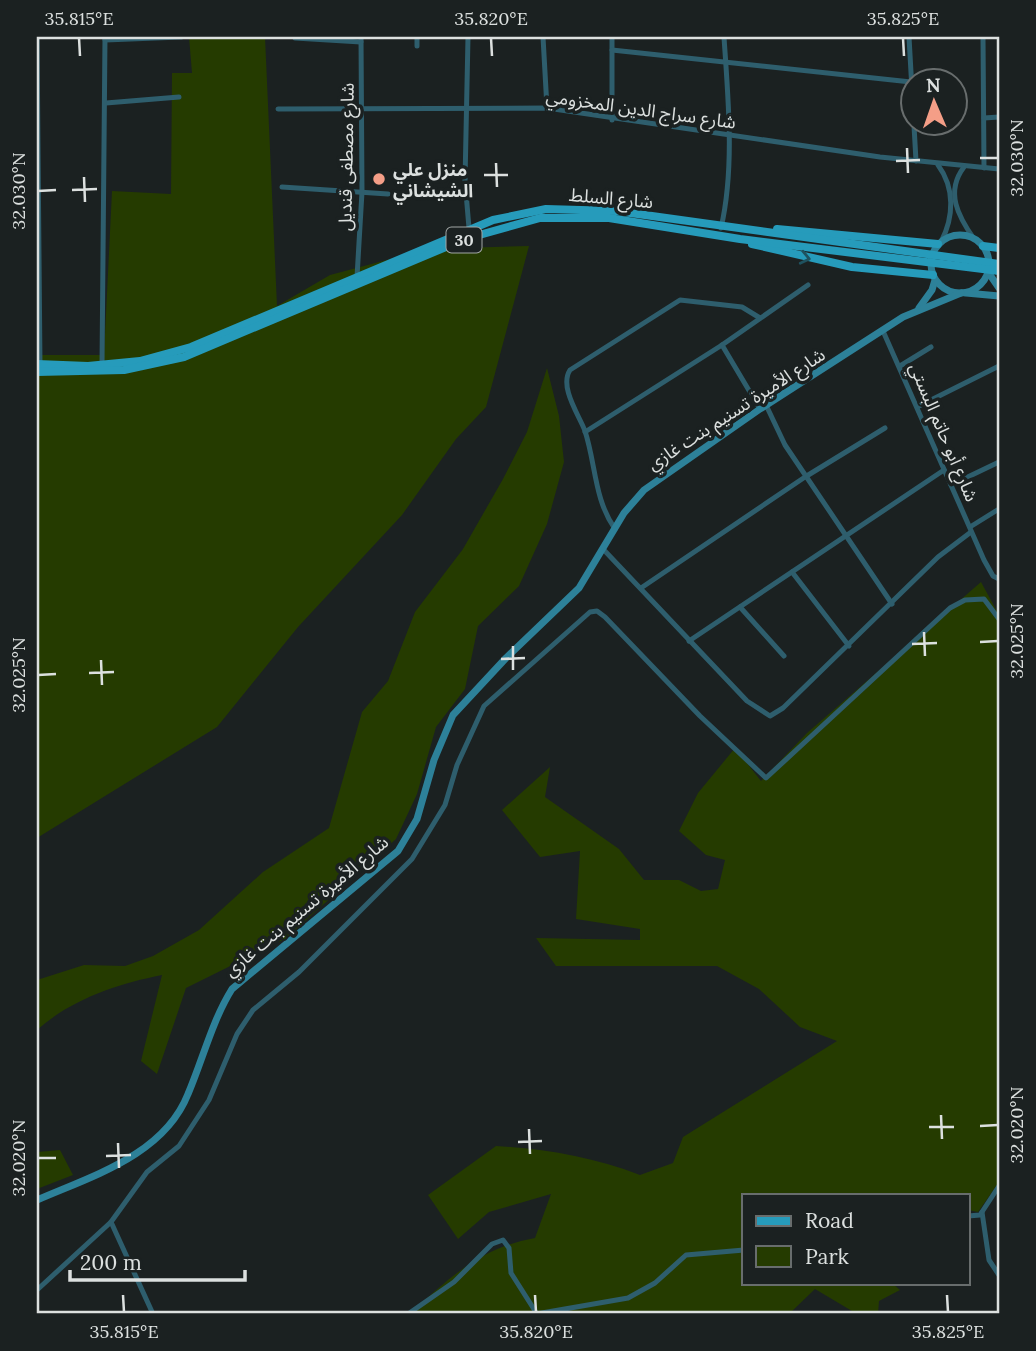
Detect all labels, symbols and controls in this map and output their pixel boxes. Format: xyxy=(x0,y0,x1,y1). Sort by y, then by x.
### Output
text: 35.815°E xyxy=(44,7,114,30)
text: 35.820°E xyxy=(454,7,528,30)
text: 35.825°E xyxy=(867,7,939,30)
north arrow xyxy=(900,66,970,136)
text: N xyxy=(926,73,941,97)
street label: شارع مصطفى قنديل xyxy=(333,83,362,231)
street label: شارع سراج الدين المخزومي xyxy=(544,84,737,137)
text: 32.030°N xyxy=(1005,119,1028,197)
text: 32.030°N xyxy=(7,152,30,230)
place label: منزل علي الشيشاني xyxy=(393,158,473,205)
marker: منزل علي الشيشاني xyxy=(371,171,387,187)
street label: شارع السلط xyxy=(568,183,654,216)
road number: 30 xyxy=(447,228,482,252)
one-way arrow xyxy=(799,250,811,264)
street label: شارع الأميرة تسنيم بنت غازي xyxy=(643,343,831,478)
street label: شارع أبو حاتم البستي xyxy=(902,359,984,506)
text: 32.025°N xyxy=(1005,603,1028,679)
text: 32.025°N xyxy=(7,637,30,713)
street label: شارع الأميرة تسنيم بنت غازي xyxy=(219,830,395,984)
text: 32.020°N xyxy=(1005,1087,1028,1163)
text: 32.020°N xyxy=(7,1120,30,1196)
legend xyxy=(742,1194,970,1284)
text: Road xyxy=(805,1207,854,1234)
scale bar xyxy=(70,1239,245,1283)
text: Park xyxy=(805,1243,849,1270)
text: 200 m xyxy=(80,1249,142,1276)
text: 35.815°E xyxy=(89,1320,159,1343)
text: 35.820°E xyxy=(499,1320,573,1343)
text: 35.825°E xyxy=(912,1320,984,1343)

